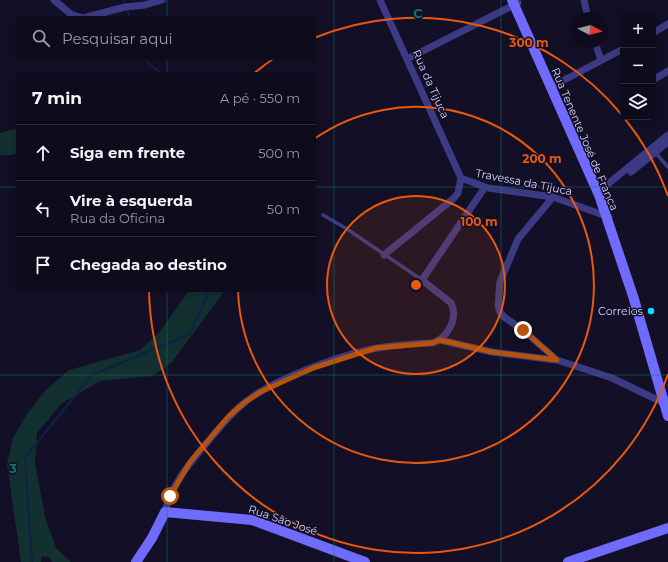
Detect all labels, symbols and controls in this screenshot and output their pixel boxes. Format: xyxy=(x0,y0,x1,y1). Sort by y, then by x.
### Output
text: C xyxy=(413,5,423,21)
north arrow xyxy=(572,12,608,48)
map controls xyxy=(620,12,656,120)
button: + xyxy=(620,12,656,48)
search box xyxy=(16,16,316,60)
icon: search xyxy=(30,27,52,49)
text: Pesquisar aqui xyxy=(62,29,173,48)
text: 300 m xyxy=(508,35,549,50)
street label: Rua da Tijuca xyxy=(410,47,452,121)
button: − xyxy=(620,48,656,84)
street label: Rua Tenente José de Franca xyxy=(548,65,622,213)
button: layers xyxy=(620,84,656,120)
text: 7 min xyxy=(32,88,82,108)
text: A pé · 550 m xyxy=(220,90,300,106)
icon: ahead xyxy=(32,142,54,164)
text: Siga em frente xyxy=(70,143,185,162)
text: 500 m xyxy=(258,145,300,161)
text: 200 m xyxy=(522,151,562,166)
street label: Travessa da Tijuca xyxy=(474,166,574,198)
text: Vire à esquerda xyxy=(70,191,193,210)
icon: left xyxy=(32,198,54,220)
text: 50 m xyxy=(267,201,300,217)
text: Rua da Oficina xyxy=(70,210,165,226)
text: 100 m xyxy=(461,214,497,229)
icon: arrive xyxy=(32,254,54,276)
text: Chegada ao destino xyxy=(70,255,227,274)
centre of rings xyxy=(409,278,423,292)
place label: Correios xyxy=(598,304,644,318)
marker: Correios xyxy=(646,306,656,316)
route end xyxy=(514,321,532,339)
text: 3 xyxy=(8,460,17,476)
route start xyxy=(161,487,179,505)
street label: Rua São José xyxy=(247,502,320,538)

